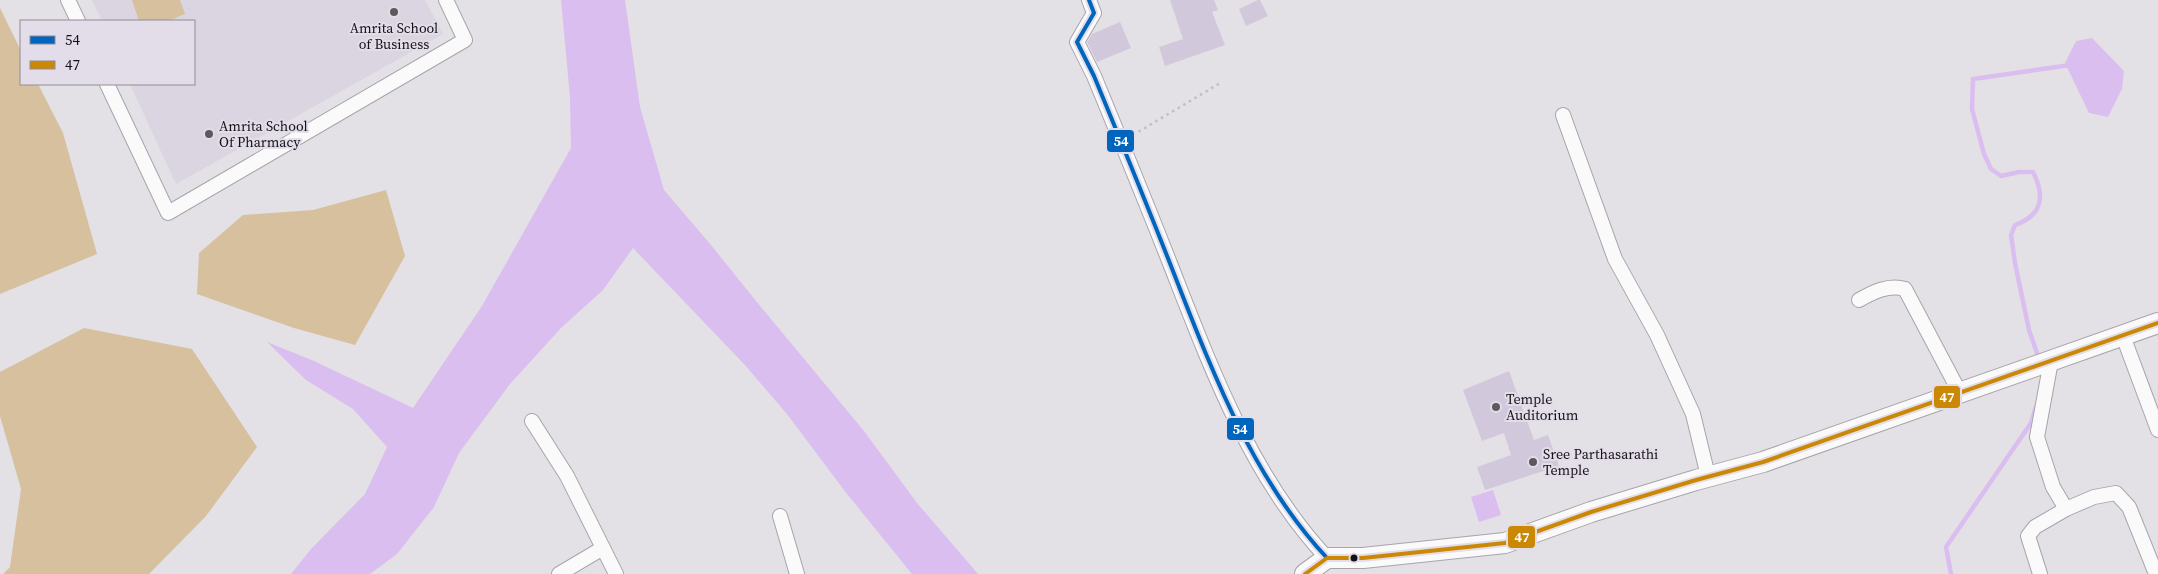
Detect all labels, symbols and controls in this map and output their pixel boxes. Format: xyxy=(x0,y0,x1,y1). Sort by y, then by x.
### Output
marker: Amrita School of Business xyxy=(388,6,400,18)
place label: Amrita School of Business xyxy=(350,18,438,54)
legend xyxy=(20,20,195,85)
text: 54 xyxy=(65,29,81,50)
text: 47 xyxy=(65,54,80,75)
place label: Amrita School Of Pharmacy xyxy=(219,116,308,152)
marker: Amrita School Of Pharmacy xyxy=(203,128,215,140)
line badge: 54 xyxy=(1106,129,1135,153)
text: 54 xyxy=(1113,131,1129,151)
line badge: 47 xyxy=(1933,385,1961,409)
text: 47 xyxy=(1939,387,1955,407)
place label: Temple Auditorium xyxy=(1506,389,1579,425)
marker: Temple Auditorium xyxy=(1490,401,1502,413)
line badge: 54 xyxy=(1226,417,1255,441)
text: 54 xyxy=(1232,419,1248,439)
place label: Sree Parthasarathi Temple xyxy=(1543,444,1658,480)
marker: Sree Parthasarathi Temple xyxy=(1527,456,1539,468)
line badge: 47 xyxy=(1507,525,1536,549)
text: 47 xyxy=(1514,527,1530,547)
unlabelled marker xyxy=(1349,553,1359,563)

